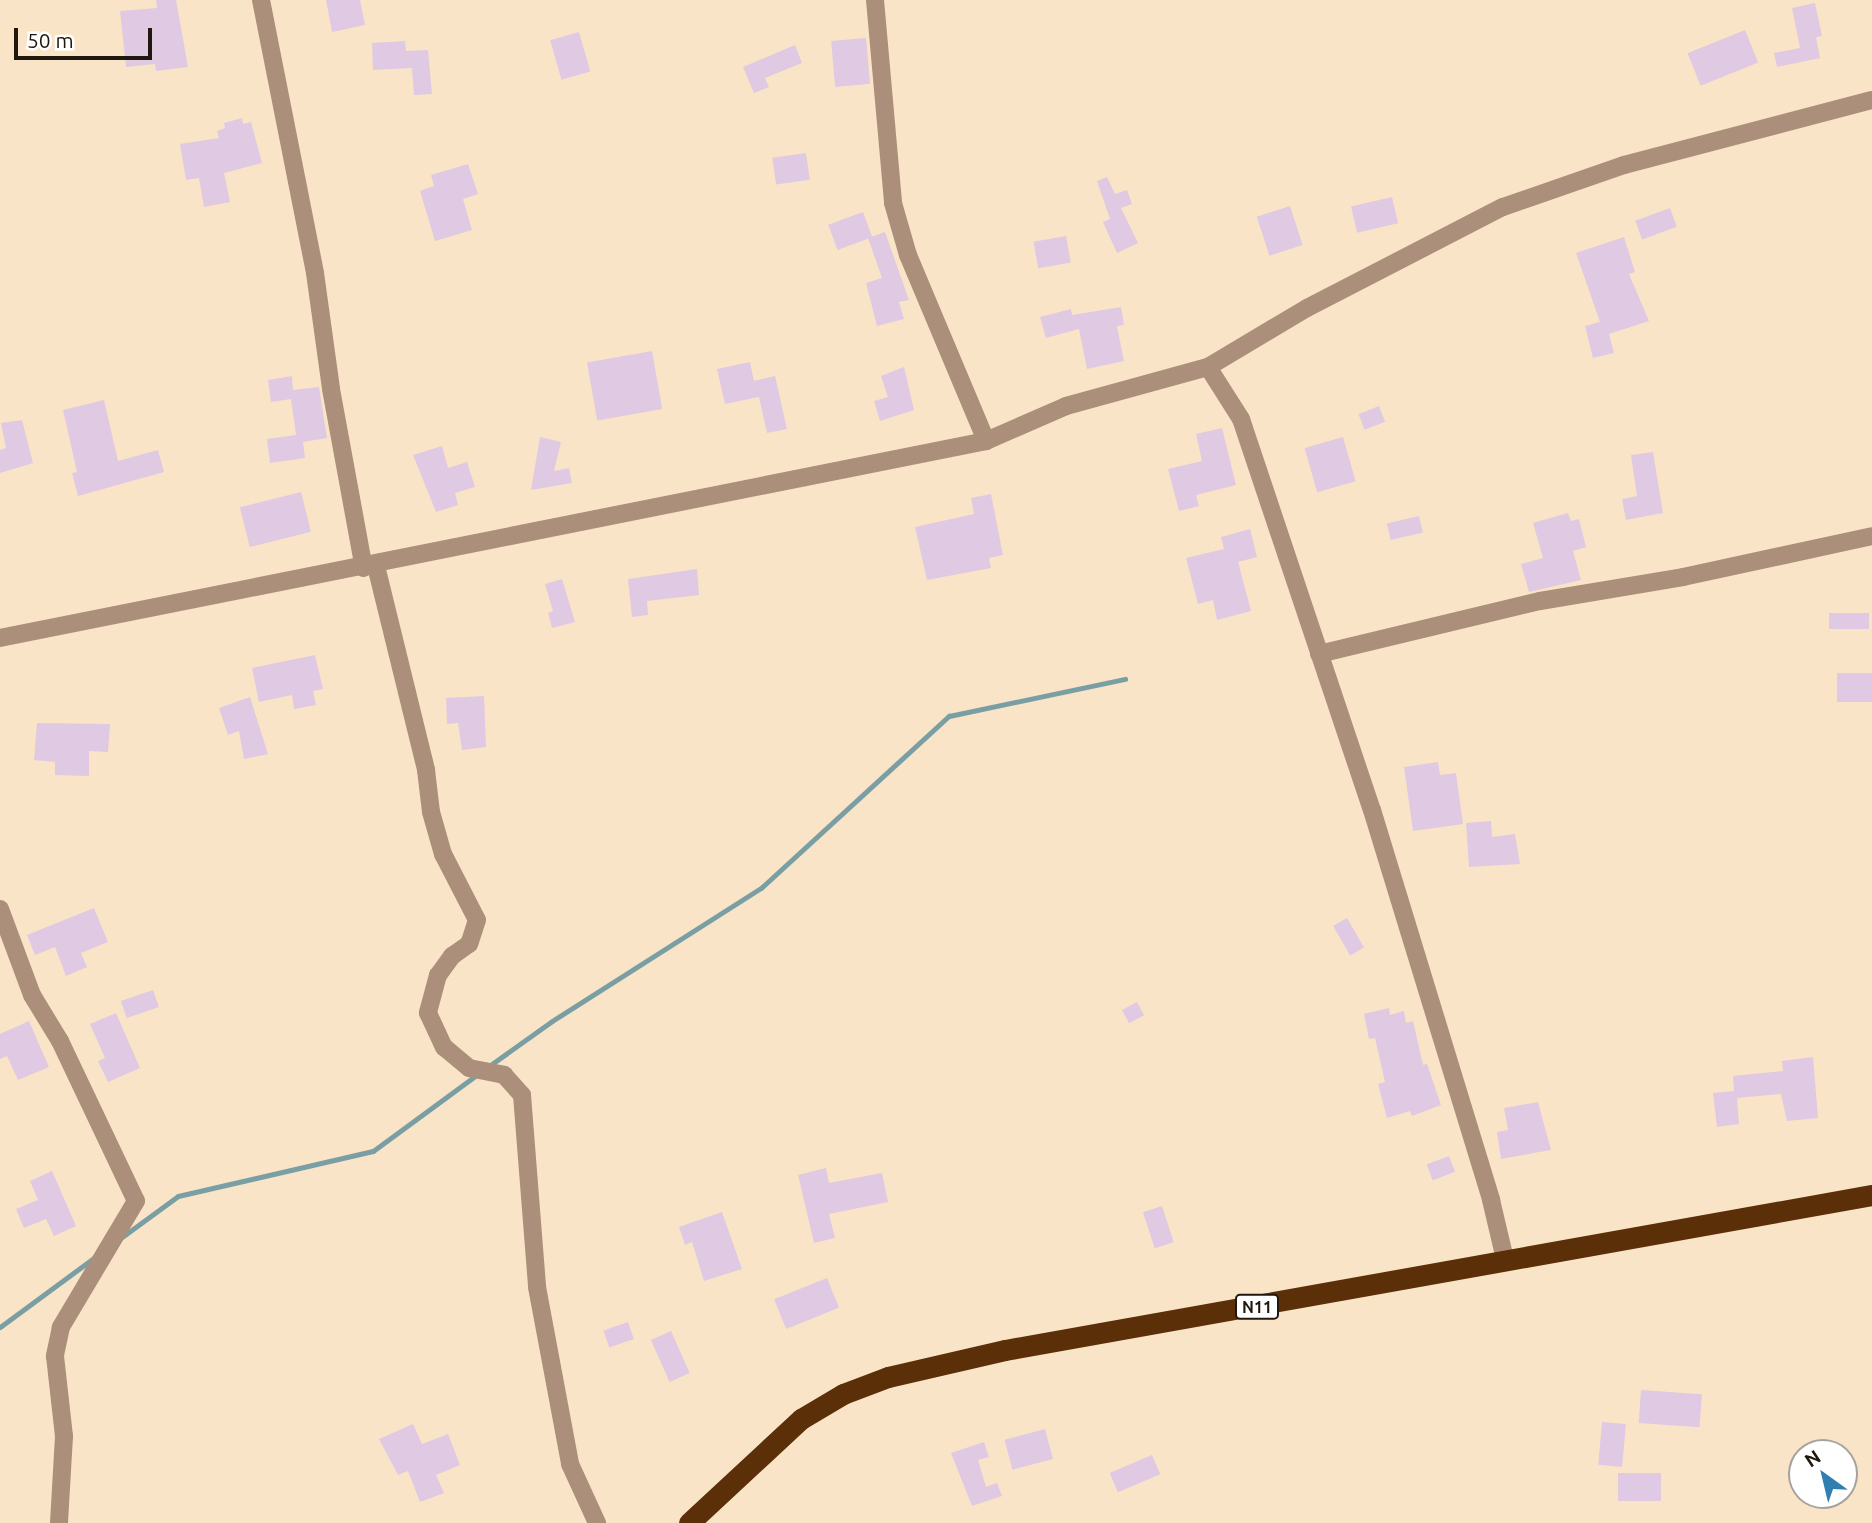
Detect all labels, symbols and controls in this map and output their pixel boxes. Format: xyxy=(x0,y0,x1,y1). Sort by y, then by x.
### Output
scale bar xyxy=(18,14,156,58)
text: 50 m xyxy=(27,28,74,52)
road number: N11 xyxy=(1234,1294,1280,1320)
north arrow xyxy=(1788,1439,1858,1509)
text: N xyxy=(1800,1445,1824,1471)

